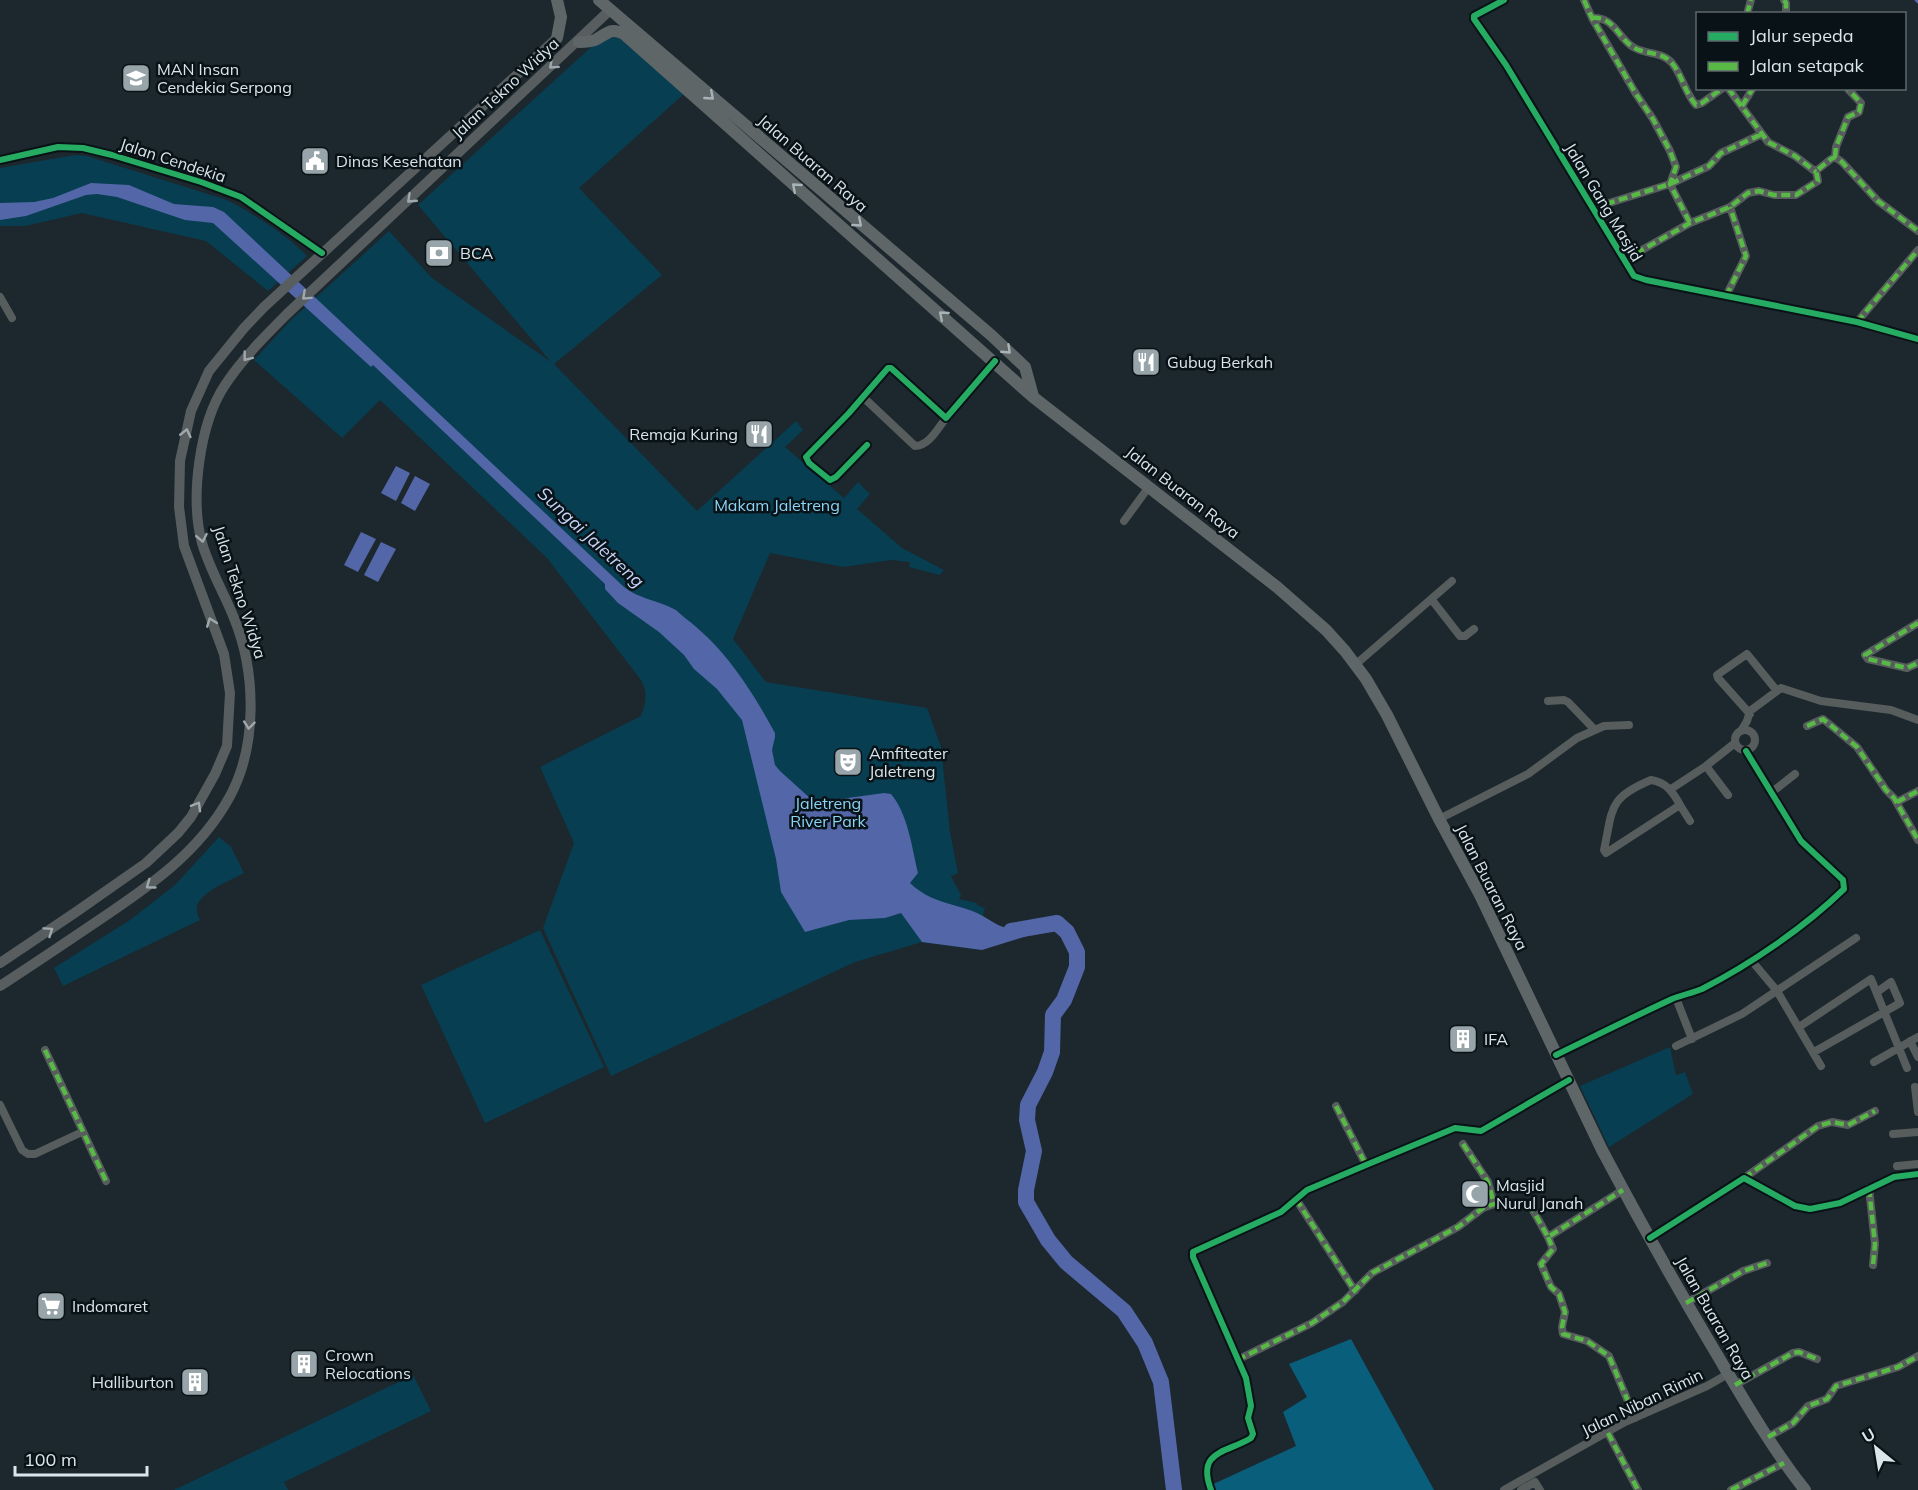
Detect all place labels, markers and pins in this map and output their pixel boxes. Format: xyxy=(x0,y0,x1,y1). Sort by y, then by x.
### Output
place label: MAN Insan Cendekia Serpong xyxy=(157,59,292,97)
school or university icon: MAN Insan Cendekia Serpong xyxy=(120,62,152,94)
public building icon: Dinas Kesehatan xyxy=(299,145,331,177)
place label: Dinas Kesehatan xyxy=(336,151,462,171)
bank icon: BCA xyxy=(423,237,455,269)
place label: BCA xyxy=(460,243,494,263)
restaurant icon: Gubug Berkah xyxy=(1130,346,1162,378)
place label: Gubug Berkah xyxy=(1167,352,1273,372)
restaurant icon: Remaja Kuring xyxy=(743,418,775,450)
place label: Remaja Kuring xyxy=(629,424,738,444)
place label: Amfiteater Jaletreng xyxy=(869,743,948,781)
theatre icon: Amfiteater Jaletreng xyxy=(832,746,864,778)
building icon: IFA xyxy=(1447,1023,1479,1055)
place label: IFA xyxy=(1484,1029,1508,1049)
place label: Masjid Nurul Janah xyxy=(1496,1175,1583,1213)
mosque icon: Masjid Nurul Janah xyxy=(1459,1178,1491,1210)
supermarket icon: Indomaret xyxy=(35,1290,67,1322)
place label: Indomaret xyxy=(72,1296,148,1316)
place label: Crown Relocations xyxy=(325,1345,411,1383)
building icon: Crown Relocations xyxy=(288,1348,320,1380)
building icon: Halliburton xyxy=(179,1366,211,1398)
place label: Halliburton xyxy=(92,1372,174,1392)

